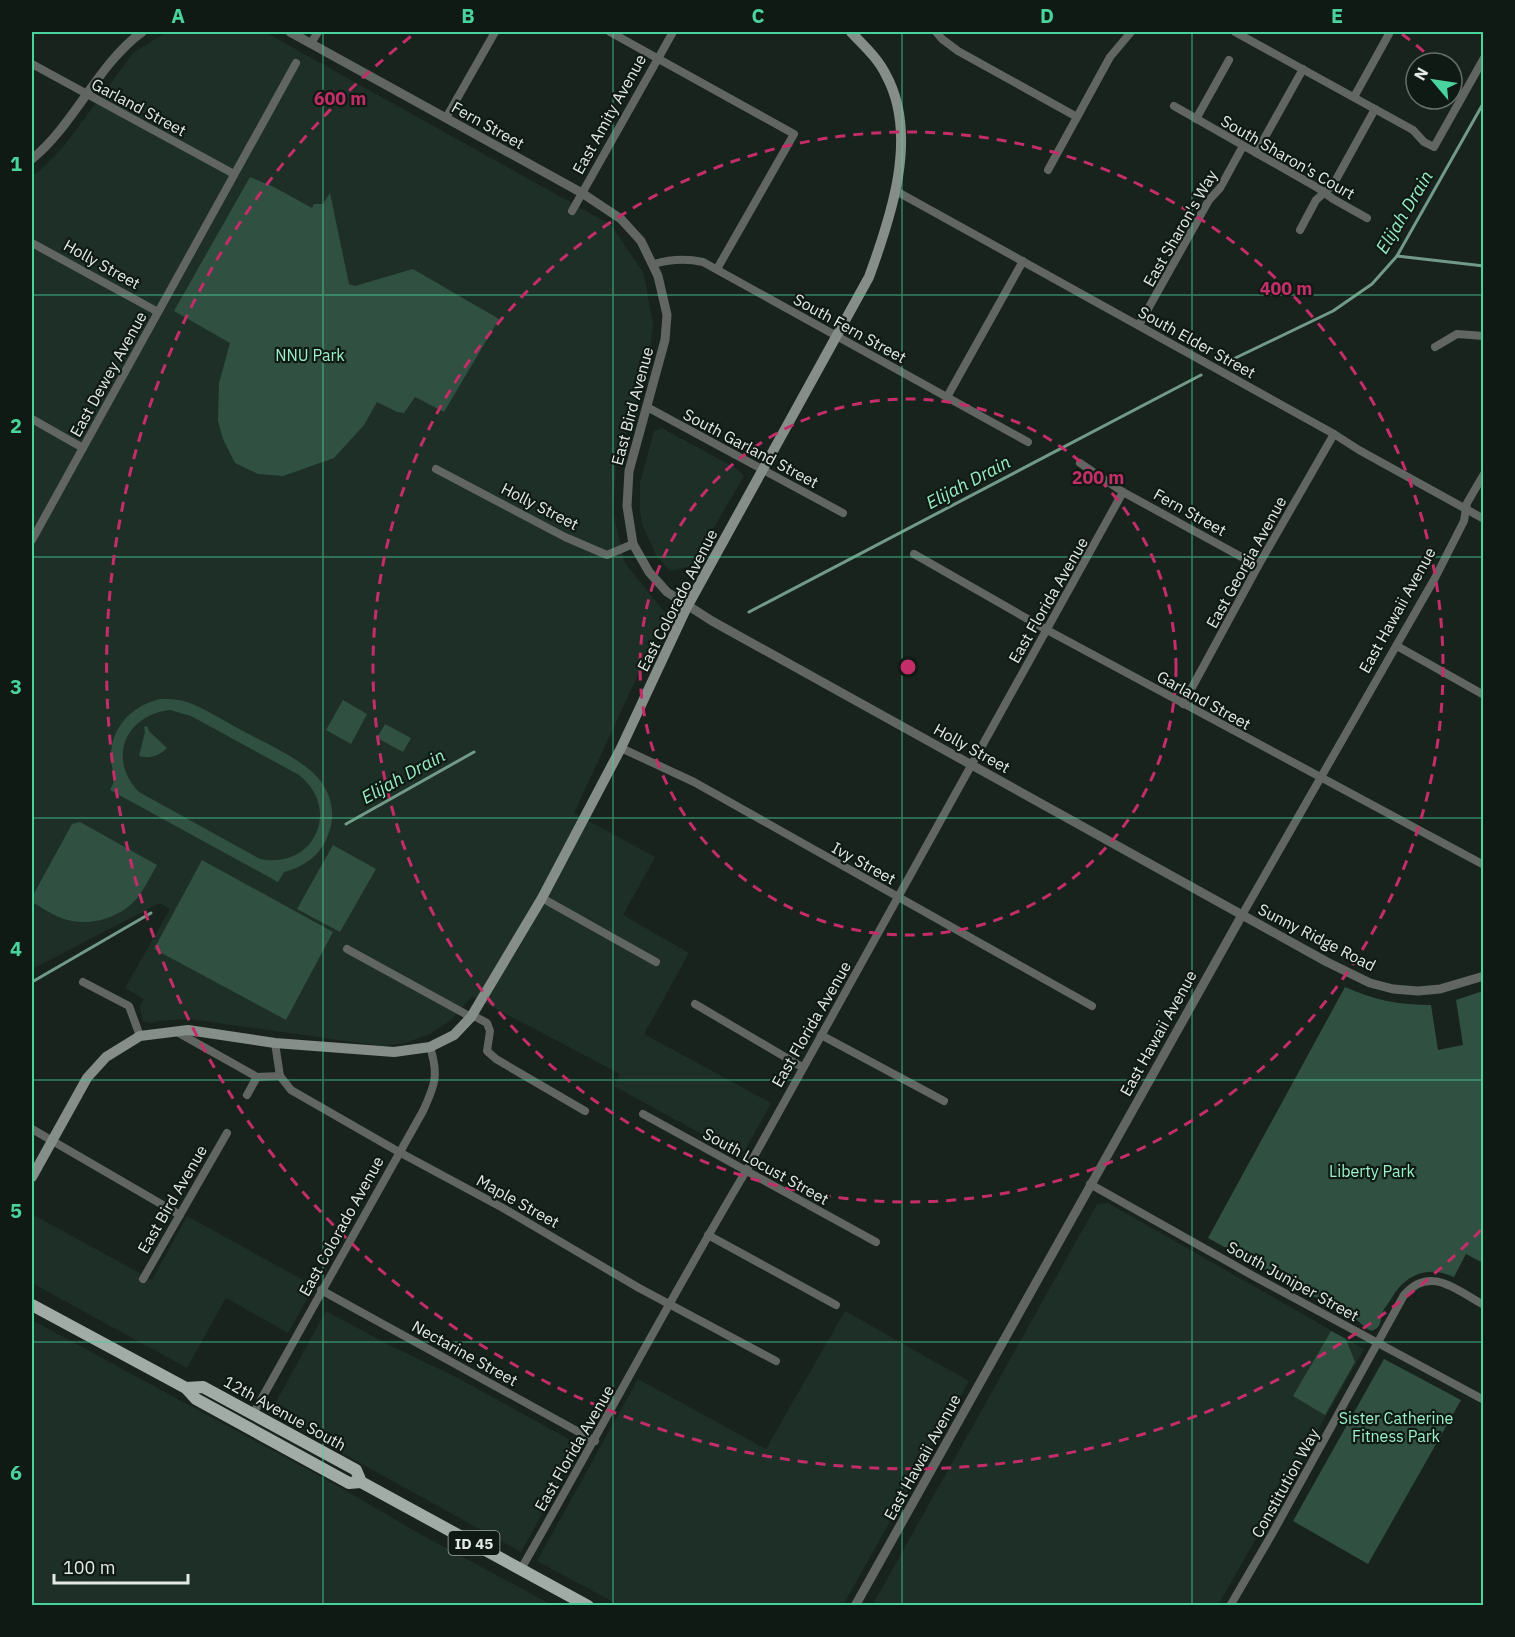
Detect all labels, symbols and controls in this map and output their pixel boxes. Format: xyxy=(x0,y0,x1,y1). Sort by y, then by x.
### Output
text: A xyxy=(171,2,185,29)
text: B xyxy=(461,2,475,29)
text: C xyxy=(751,2,765,29)
text: D xyxy=(1040,2,1054,29)
text: E xyxy=(1331,2,1343,29)
street label: East Amity Avenue xyxy=(568,50,650,177)
north arrow xyxy=(1404,51,1464,111)
text: N xyxy=(1409,64,1432,84)
street label: Garland Street xyxy=(88,74,190,140)
text: 600 m xyxy=(314,87,366,110)
street label: Fern Street xyxy=(448,97,528,153)
street label: South Sharon's Court xyxy=(1217,111,1359,203)
text: 1 xyxy=(10,150,22,177)
street label: East Sharon's Way xyxy=(1138,166,1222,290)
water label: Elijah Drain xyxy=(1370,166,1438,258)
street label: Holly Street xyxy=(60,235,144,293)
text: 400 m xyxy=(1260,277,1312,300)
street label: South Fern Street xyxy=(790,289,910,367)
street label: South Elder Street xyxy=(1135,301,1259,383)
street label: East Dewey Avenue xyxy=(65,308,151,440)
street label: East Bird Avenue xyxy=(607,344,657,467)
park label: NNU Park xyxy=(275,345,345,365)
street label: South Garland Street xyxy=(680,404,822,492)
text: 2 xyxy=(10,412,22,439)
water label: Elijah Drain xyxy=(922,450,1014,514)
text: 200 m xyxy=(1072,466,1124,489)
street label: Holly Street xyxy=(498,478,582,534)
street label: Fern Street xyxy=(1150,484,1230,540)
street label: East Georgia Avenue xyxy=(1201,492,1291,631)
street label: East Colorado Avenue xyxy=(632,525,722,674)
street label: East Florida Avenue xyxy=(1004,533,1092,667)
street label: East Hawaii Avenue xyxy=(1354,543,1440,676)
centre of rings xyxy=(898,657,918,677)
street label: Garland Street xyxy=(1153,666,1255,734)
text: 3 xyxy=(10,673,22,700)
street label: Holly Street xyxy=(930,719,1014,777)
water label: Elijah Drain xyxy=(357,743,449,809)
street label: Ivy Street xyxy=(829,837,899,889)
street label: Sunny Ridge Road xyxy=(1255,899,1379,975)
text: 4 xyxy=(10,935,22,962)
street label: East Florida Avenue xyxy=(767,957,855,1091)
street label: East Hawaii Avenue xyxy=(1115,966,1201,1099)
street label: South Locust Street xyxy=(700,1123,832,1209)
street label: East Bird Avenue xyxy=(133,1141,211,1257)
street label: East Colorado Avenue xyxy=(294,1152,388,1299)
park label: Liberty Park xyxy=(1329,1161,1415,1181)
street label: Maple Street xyxy=(473,1170,563,1232)
text: 5 xyxy=(10,1197,22,1224)
street label: South Juniper Street xyxy=(1224,1236,1362,1326)
street label: Nectarine Street xyxy=(409,1316,521,1390)
street label: 12th Avenue South xyxy=(220,1371,350,1455)
street label: East Florida Avenue xyxy=(530,1381,618,1515)
street label: East Hawaii Avenue xyxy=(879,1390,965,1523)
park label: Sister Catherine Fitness Park xyxy=(1339,1408,1454,1446)
street label: Constitution Way xyxy=(1247,1425,1323,1541)
text: 6 xyxy=(10,1459,22,1486)
road number: ID 45 xyxy=(448,1531,500,1555)
scale bar xyxy=(54,1547,188,1585)
text: 100 m xyxy=(63,1556,115,1579)

